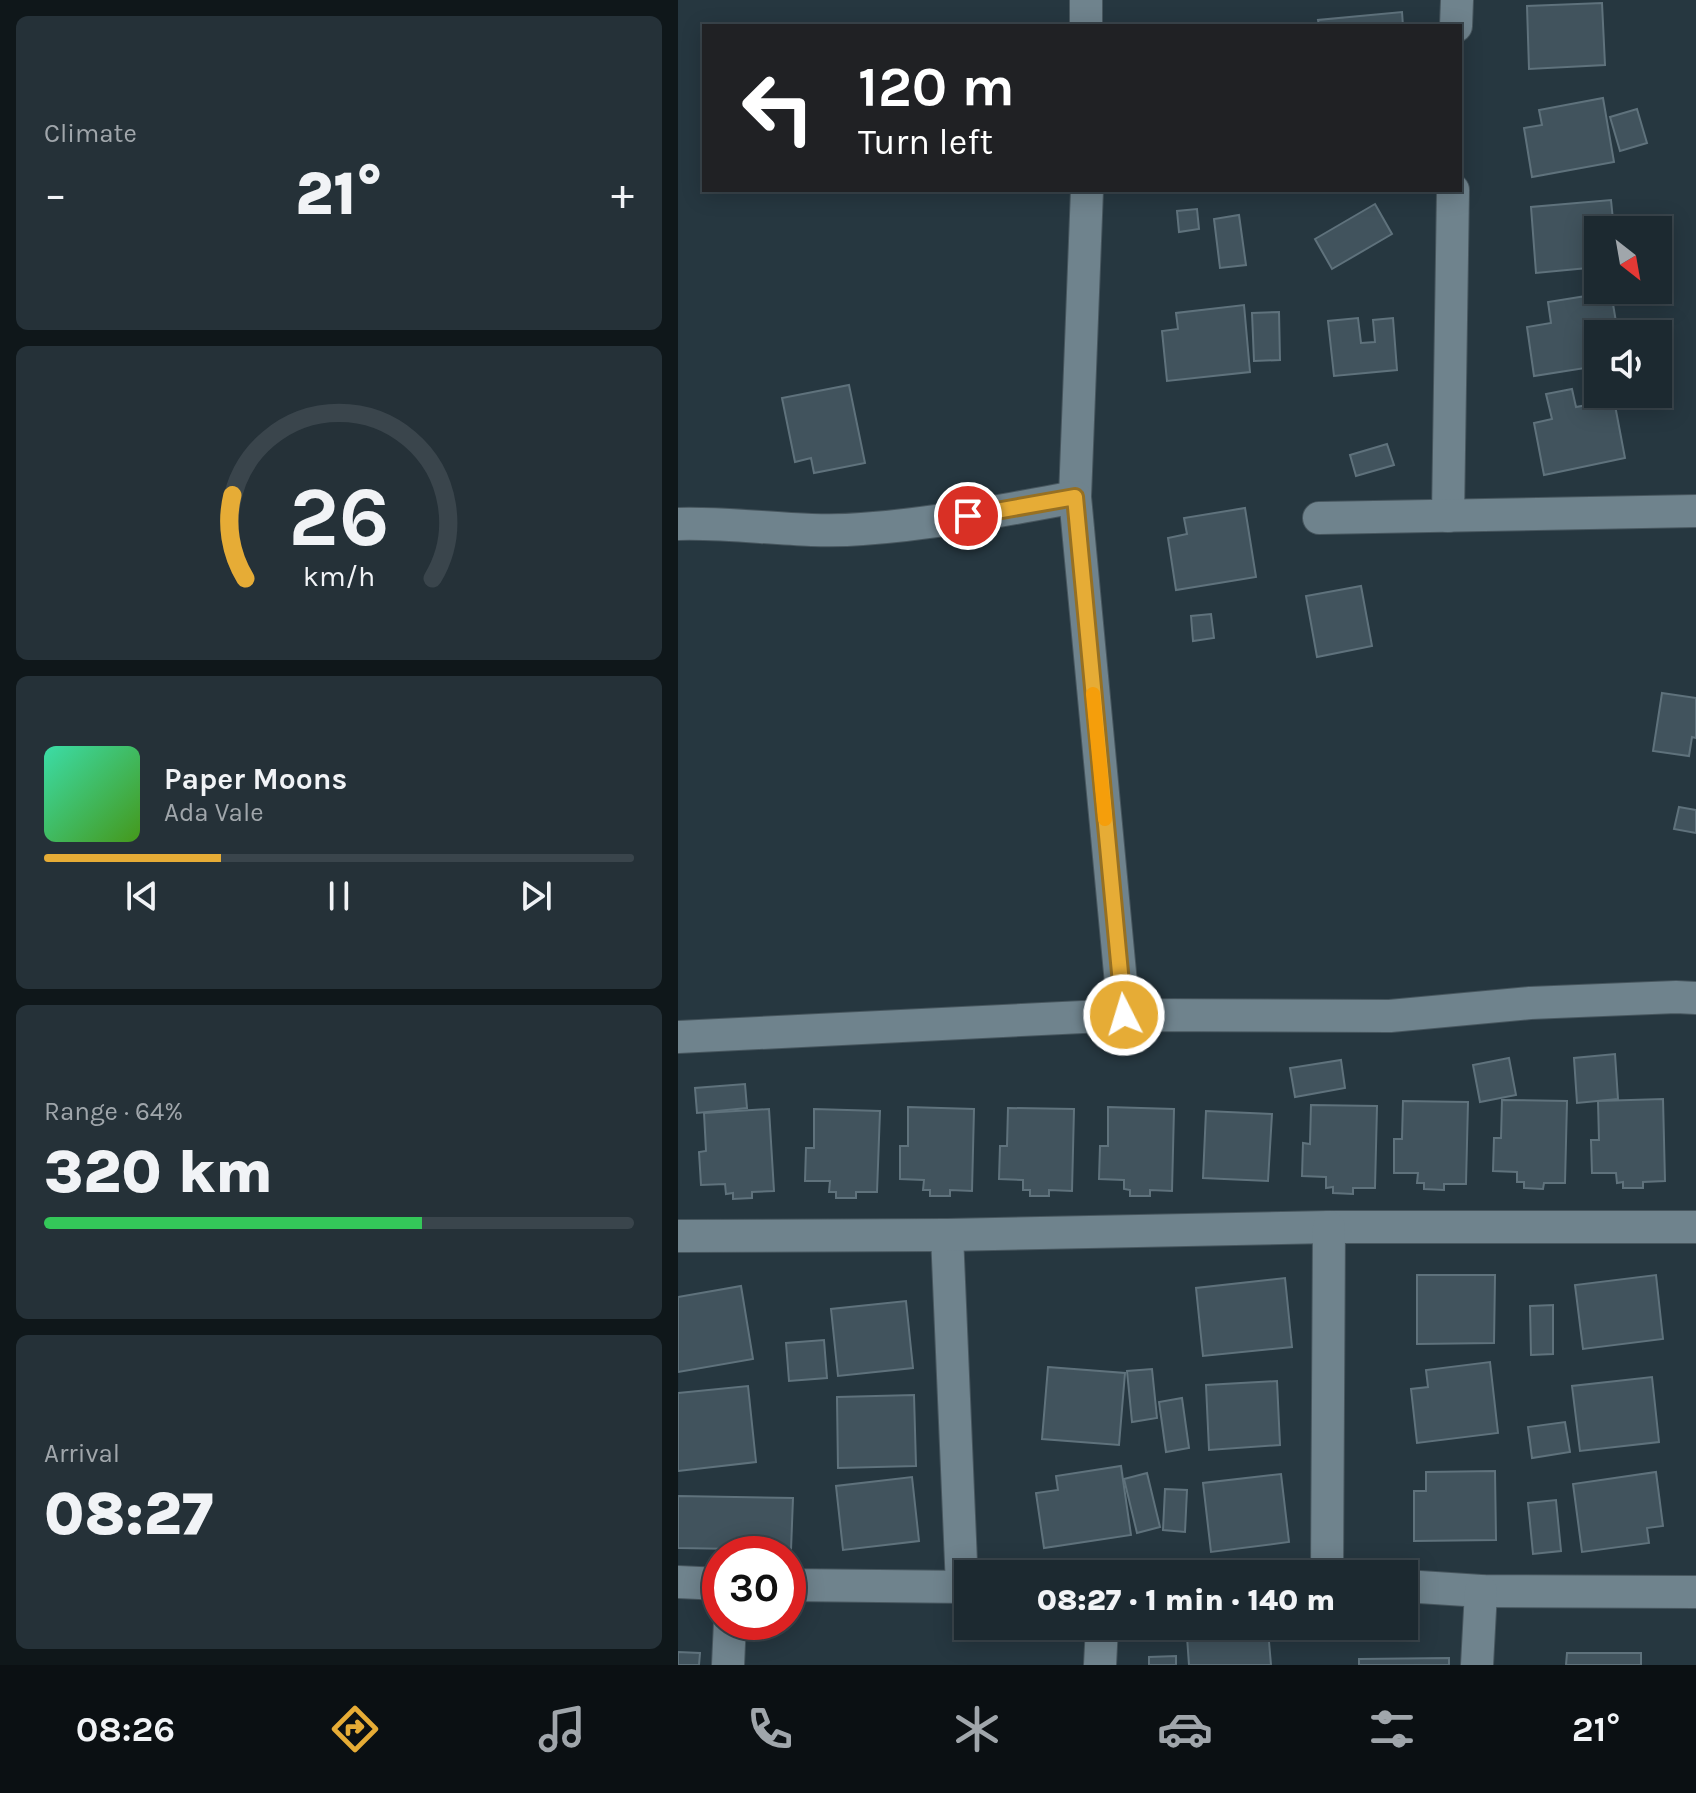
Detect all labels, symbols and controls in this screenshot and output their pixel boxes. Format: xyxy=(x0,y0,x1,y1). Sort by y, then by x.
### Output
text: 120 m xyxy=(858,54,1015,119)
icon: left xyxy=(726,56,830,160)
text: Climate xyxy=(44,118,137,149)
text: Turn left xyxy=(858,121,993,163)
text: 21° xyxy=(295,159,383,229)
text: − xyxy=(44,169,67,220)
text: + xyxy=(611,169,634,220)
north arrow xyxy=(1584,216,1672,304)
map controls xyxy=(1584,216,1672,408)
button: sound xyxy=(1584,320,1672,408)
text: 26 xyxy=(289,468,389,565)
pin xyxy=(934,482,1002,550)
icon: arrive xyxy=(946,494,990,538)
text: km/h xyxy=(303,560,375,593)
text: Paper Moons xyxy=(164,761,347,797)
text: Ada Vale xyxy=(164,797,264,828)
icon: previous xyxy=(120,874,164,918)
icon: pause xyxy=(317,874,361,918)
icon: next xyxy=(514,874,558,918)
position arrow xyxy=(1082,973,1166,1057)
text: Range · 64% xyxy=(44,1096,183,1127)
text: 320 km xyxy=(44,1137,273,1207)
text: Arrival xyxy=(44,1438,120,1469)
text: 08:27 xyxy=(44,1479,213,1549)
speed limit sign: 30 xyxy=(702,1536,806,1640)
text: 08:27 · 1 min · 140 m xyxy=(1037,1582,1335,1618)
icon: directions xyxy=(327,1701,383,1757)
icon: music xyxy=(534,1701,590,1757)
icon: phone xyxy=(742,1701,798,1757)
icon: climate xyxy=(949,1701,1005,1757)
icon: car xyxy=(1157,1701,1213,1757)
icon: filters xyxy=(1364,1701,1420,1757)
text: 08:26 xyxy=(76,1708,175,1750)
text: 21° xyxy=(1572,1708,1620,1750)

